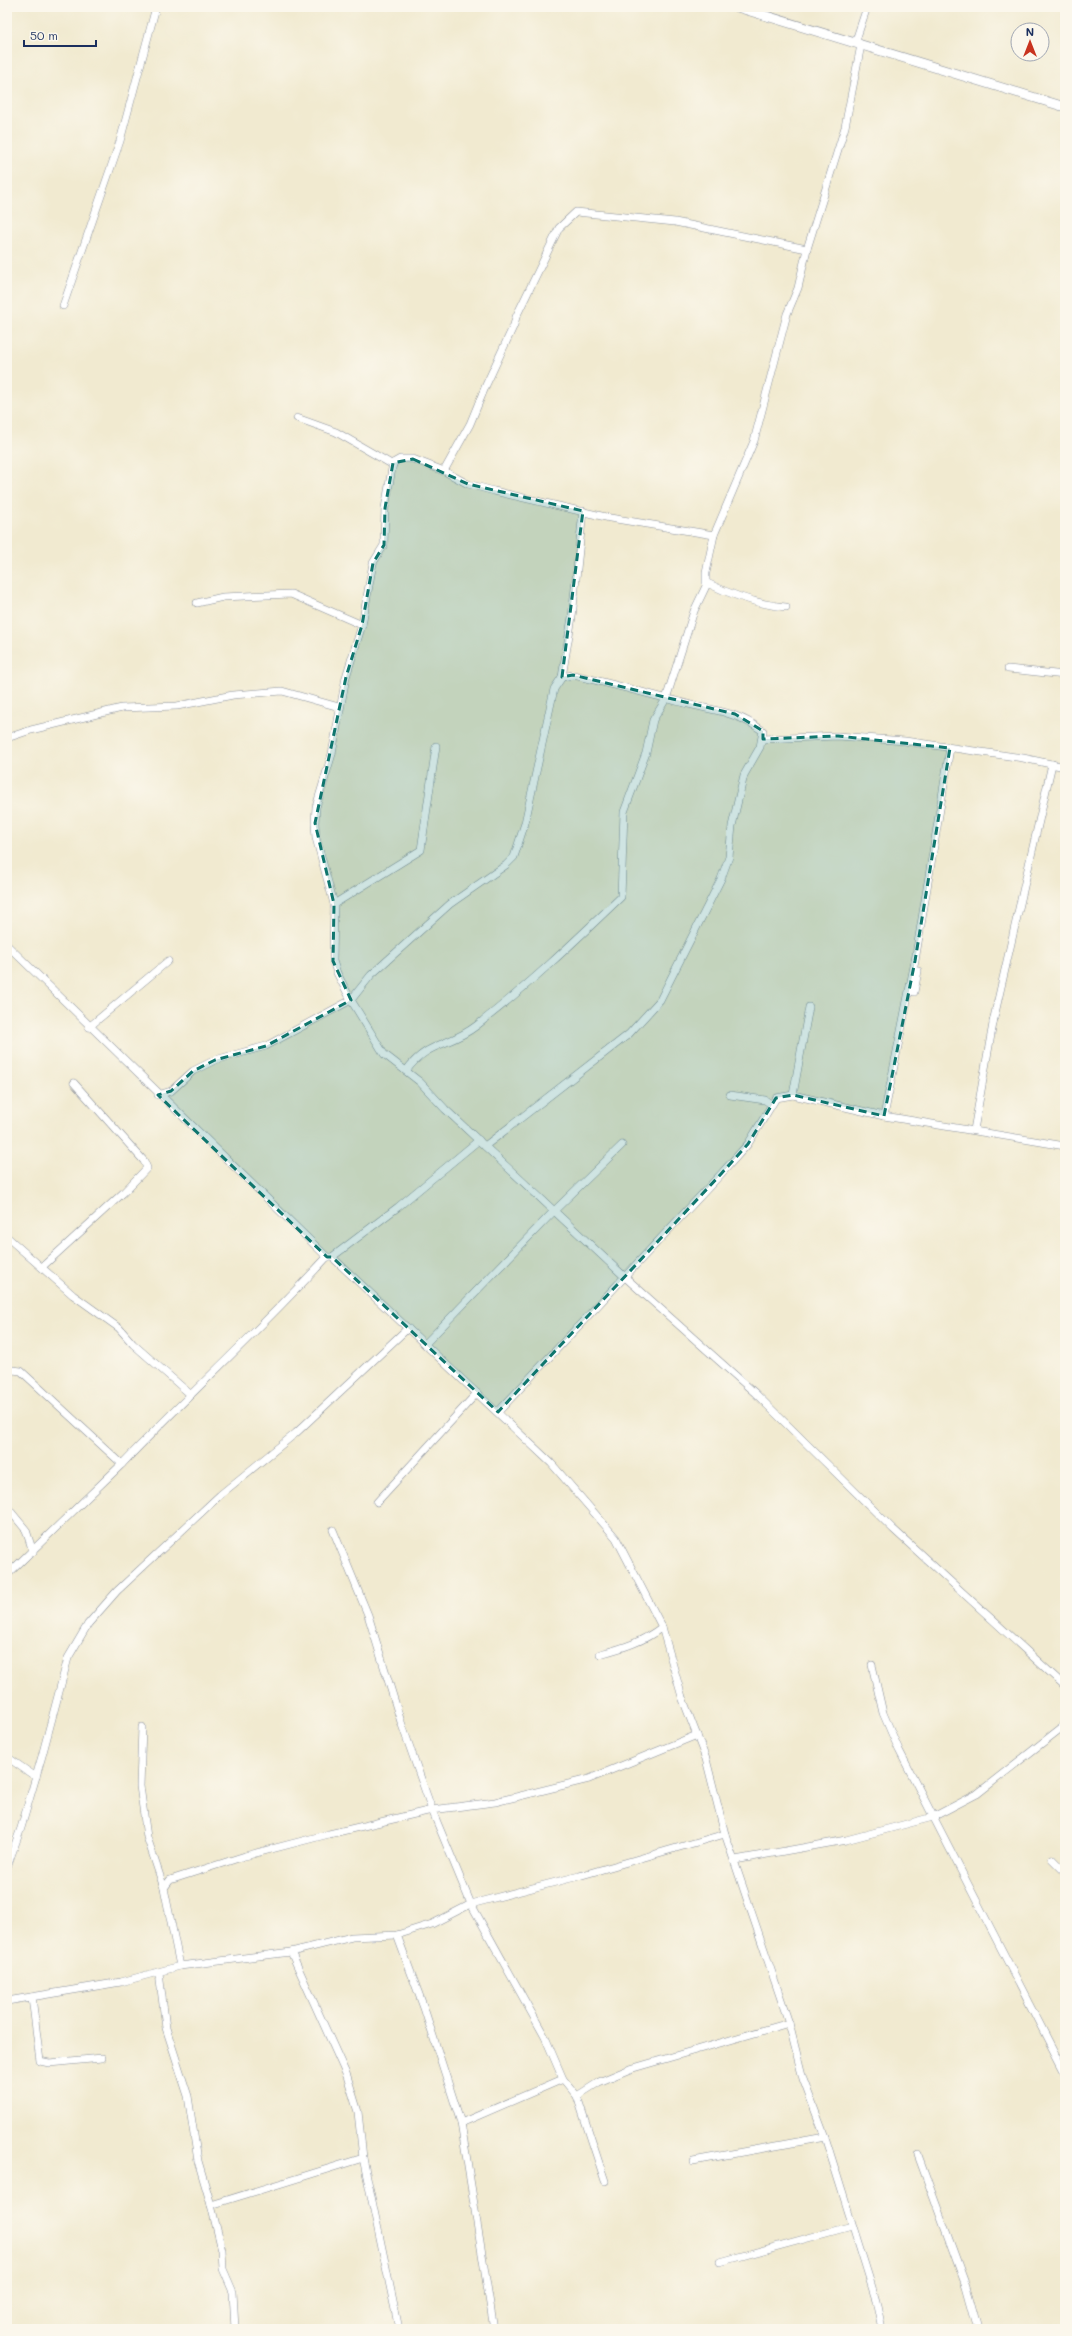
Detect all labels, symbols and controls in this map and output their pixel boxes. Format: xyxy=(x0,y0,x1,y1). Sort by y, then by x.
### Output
scale bar xyxy=(24,22,96,48)
north arrow xyxy=(1010,22,1050,62)
text: N xyxy=(1026,24,1034,39)
text: 50 m xyxy=(30,27,58,43)

